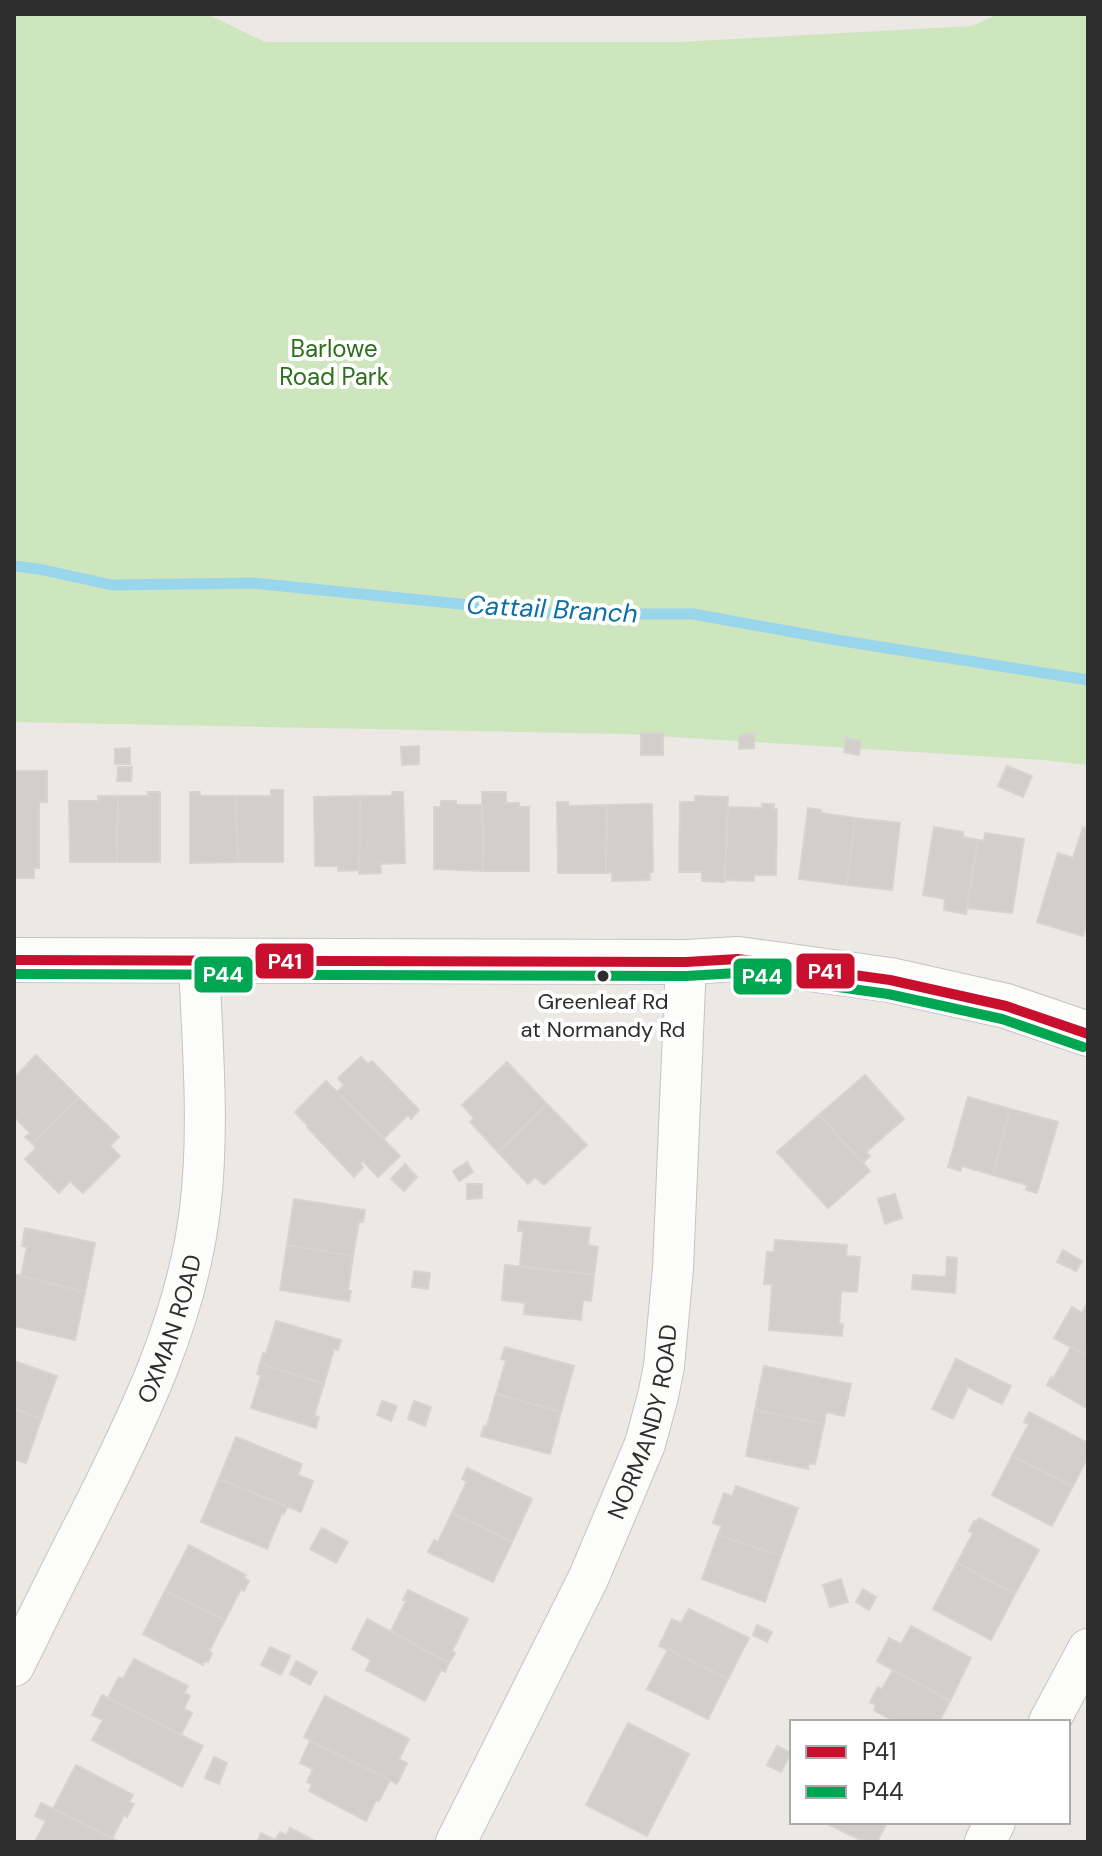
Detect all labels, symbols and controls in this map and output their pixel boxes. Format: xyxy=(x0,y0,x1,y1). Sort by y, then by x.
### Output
park label: Barlowe Road Park xyxy=(279,333,389,392)
water label: Cattail Branch xyxy=(466,588,638,630)
line badge: P41 xyxy=(254,942,315,980)
text: P41 xyxy=(268,947,302,976)
line badge: P41 xyxy=(795,952,856,990)
line badge: P44 xyxy=(193,955,254,994)
line badge: P44 xyxy=(732,957,793,996)
text: P41 xyxy=(808,957,842,986)
text: P44 xyxy=(202,960,244,989)
text: P44 xyxy=(741,962,783,991)
marker: Greenleaf Rd at Normandy Rd xyxy=(595,968,611,984)
place label: Greenleaf Rd at Normandy Rd xyxy=(521,987,685,1044)
street label: OXMAN ROAD xyxy=(130,1251,208,1408)
street label: NORMANDY ROAD xyxy=(600,1323,683,1524)
legend xyxy=(790,1720,1070,1824)
text: P41 xyxy=(862,1736,897,1767)
text: P44 xyxy=(862,1776,904,1807)

